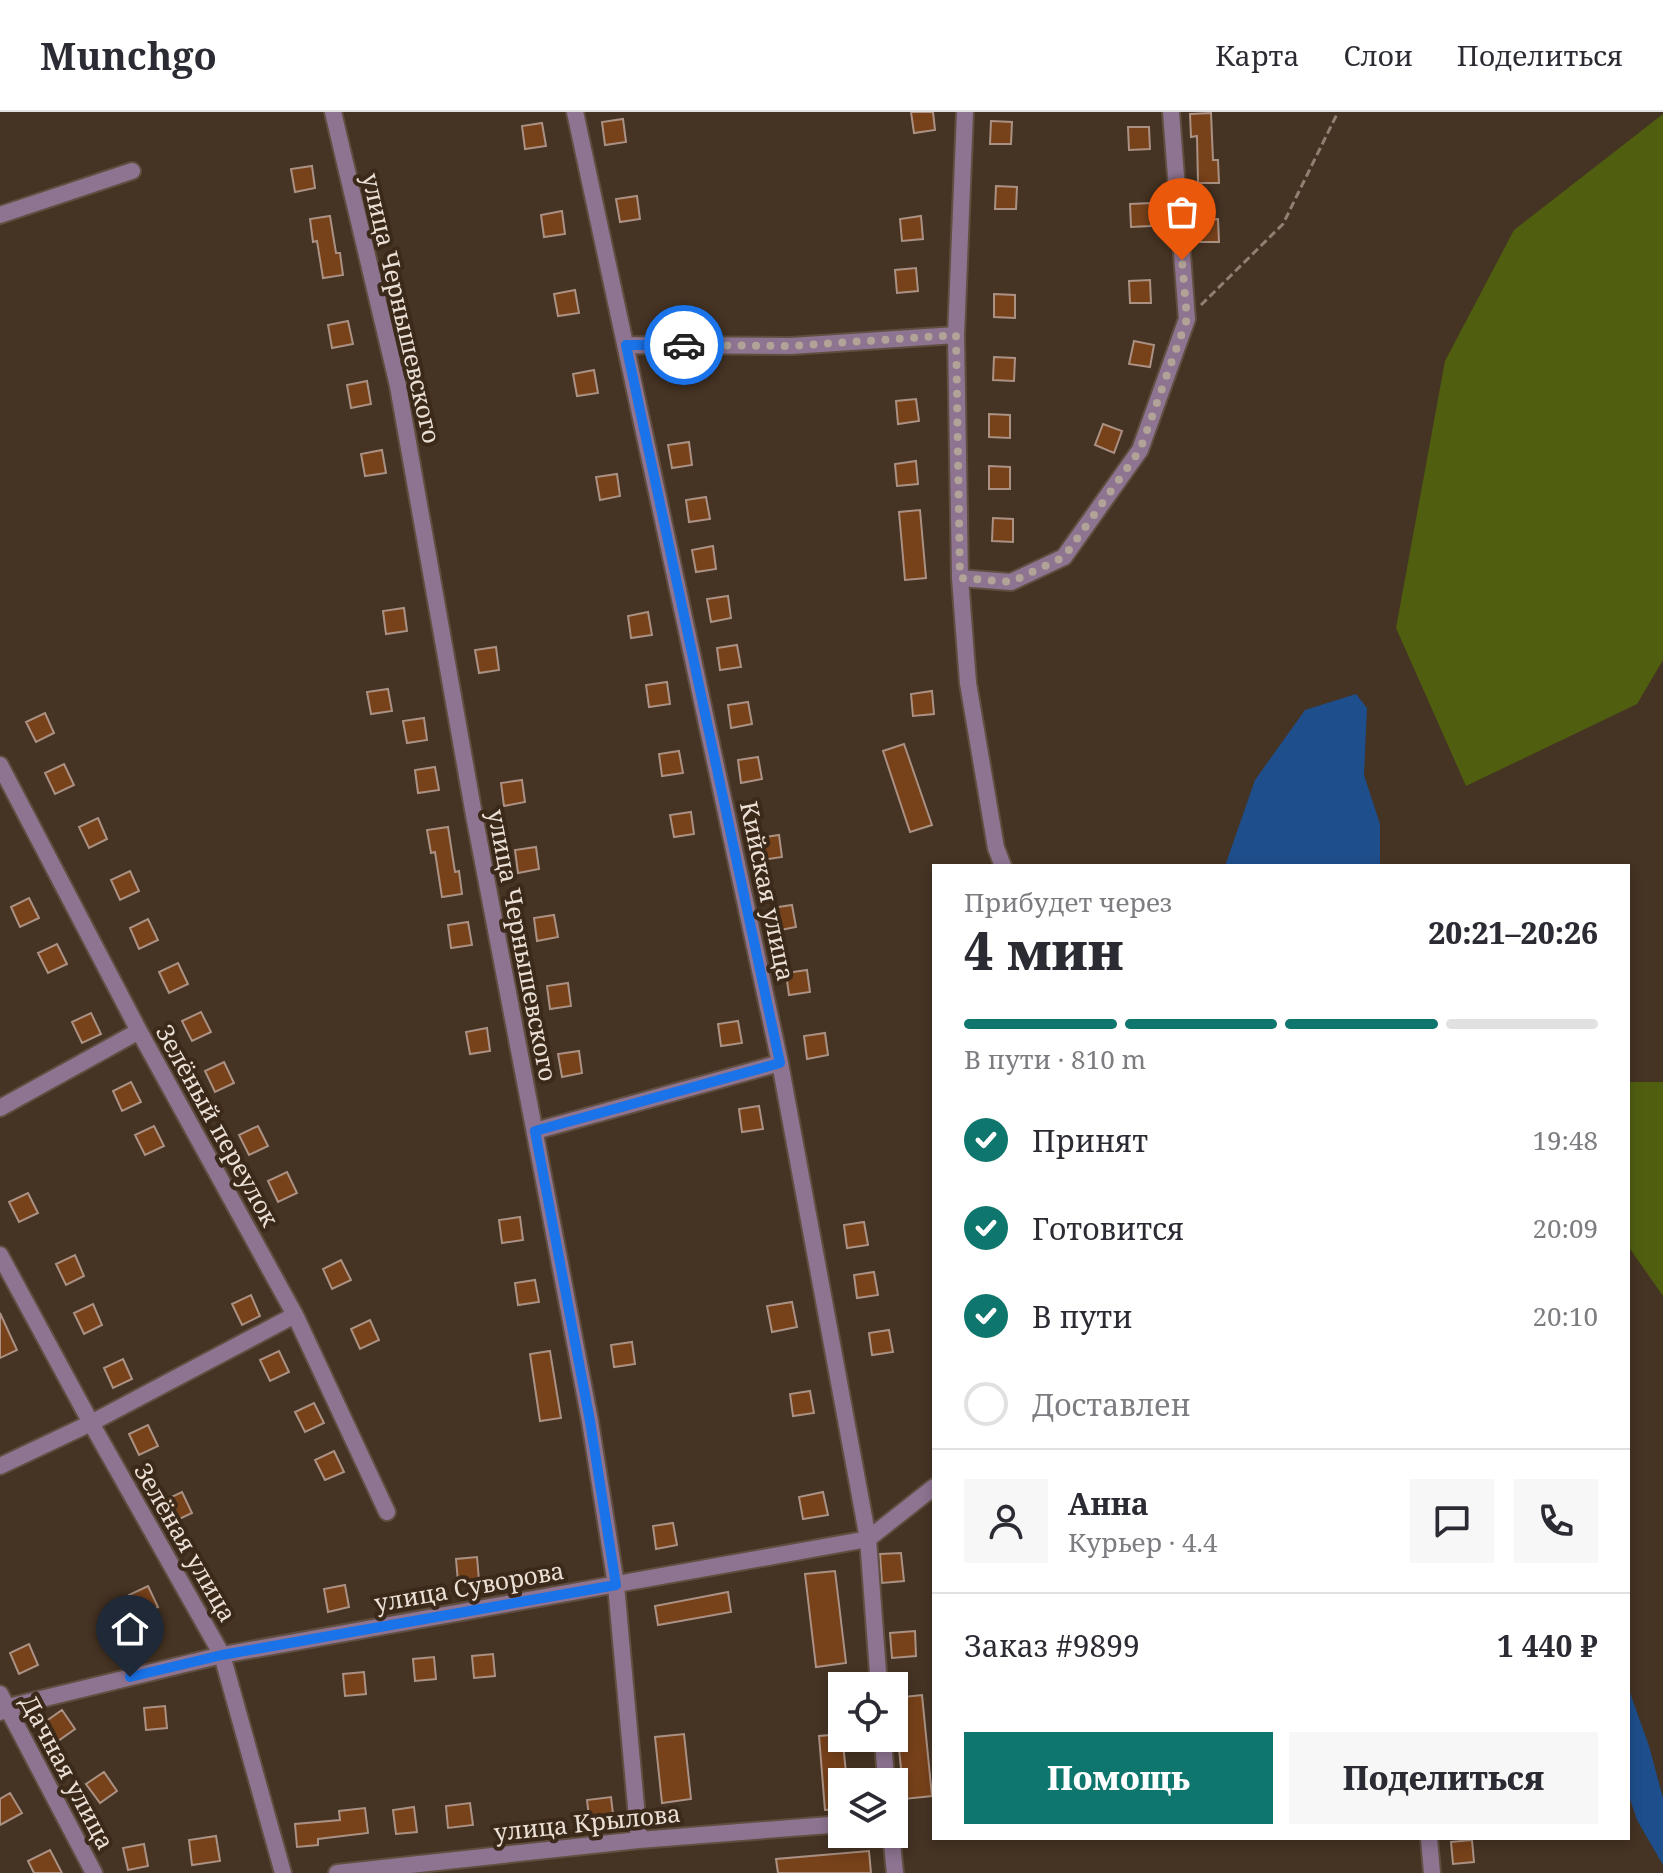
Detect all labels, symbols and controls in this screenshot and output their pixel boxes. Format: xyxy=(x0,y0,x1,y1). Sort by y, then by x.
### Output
text: Munchgo xyxy=(40,29,217,81)
text: Карта xyxy=(1215,36,1299,74)
text: Слои xyxy=(1343,36,1413,74)
text: Поделиться xyxy=(1457,36,1623,74)
street label: улица Чернышевского xyxy=(355,170,449,446)
pin xyxy=(1148,178,1216,260)
icon: bag xyxy=(1160,190,1204,234)
courier xyxy=(644,305,724,385)
icon: car xyxy=(662,323,706,367)
street label: Кийская улица xyxy=(733,798,803,984)
street label: улица Чернышевского xyxy=(480,806,566,1084)
text: Прибудет через xyxy=(964,884,1172,920)
text: 20:21–20:26 xyxy=(1428,912,1598,953)
text: 4 мин xyxy=(964,914,1123,985)
street label: Зелёный переулок xyxy=(149,1018,288,1233)
text: В пути · 810 m xyxy=(964,1041,1146,1077)
icon: check xyxy=(964,1118,1008,1162)
text: Принят xyxy=(1032,1120,1148,1161)
text: 19:48 xyxy=(1532,1122,1598,1158)
icon: check xyxy=(964,1206,1008,1250)
text: Готовится xyxy=(1032,1208,1184,1249)
text: 20:09 xyxy=(1532,1210,1598,1246)
icon: check xyxy=(964,1294,1008,1338)
text: В пути xyxy=(1032,1296,1133,1337)
text: 20:10 xyxy=(1532,1298,1598,1334)
text: Доставлен xyxy=(1032,1384,1191,1425)
street label: Зелёная улица xyxy=(127,1456,245,1628)
button: person xyxy=(964,1479,1048,1563)
button: chat xyxy=(1410,1479,1494,1563)
button: phone xyxy=(1514,1479,1598,1563)
text: Анна xyxy=(1068,1483,1149,1524)
text: Курьер · 4.4 xyxy=(1068,1524,1218,1560)
street label: улица Суворова xyxy=(372,1553,566,1619)
pin xyxy=(96,1595,164,1677)
icon: home xyxy=(108,1607,152,1651)
text: Заказ #9899 xyxy=(964,1625,1140,1666)
text: 1 440 ₽ xyxy=(1497,1625,1598,1666)
map controls xyxy=(828,1672,908,1848)
button: locate xyxy=(828,1672,908,1752)
street label: Дачная улица xyxy=(13,1689,123,1855)
button: Помощь xyxy=(964,1732,1273,1824)
button: Поделиться xyxy=(1289,1732,1598,1824)
button: layers xyxy=(828,1768,908,1848)
street label: улица Крылова xyxy=(492,1796,682,1848)

